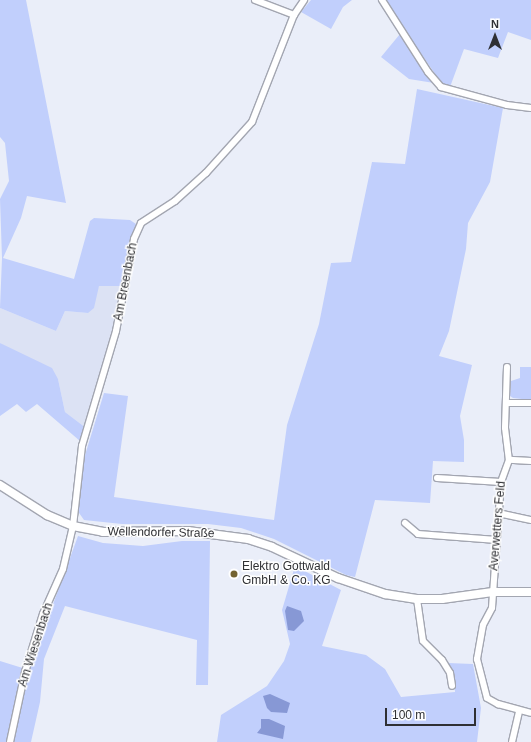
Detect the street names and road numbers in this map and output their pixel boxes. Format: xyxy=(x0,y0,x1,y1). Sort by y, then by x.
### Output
street label: Am Breenbach xyxy=(111,242,141,322)
street label: Averwetters Feld xyxy=(487,481,509,571)
street label: Wellendorfer Straße xyxy=(107,525,215,541)
street label: Am Wiesenbach xyxy=(16,601,56,689)

